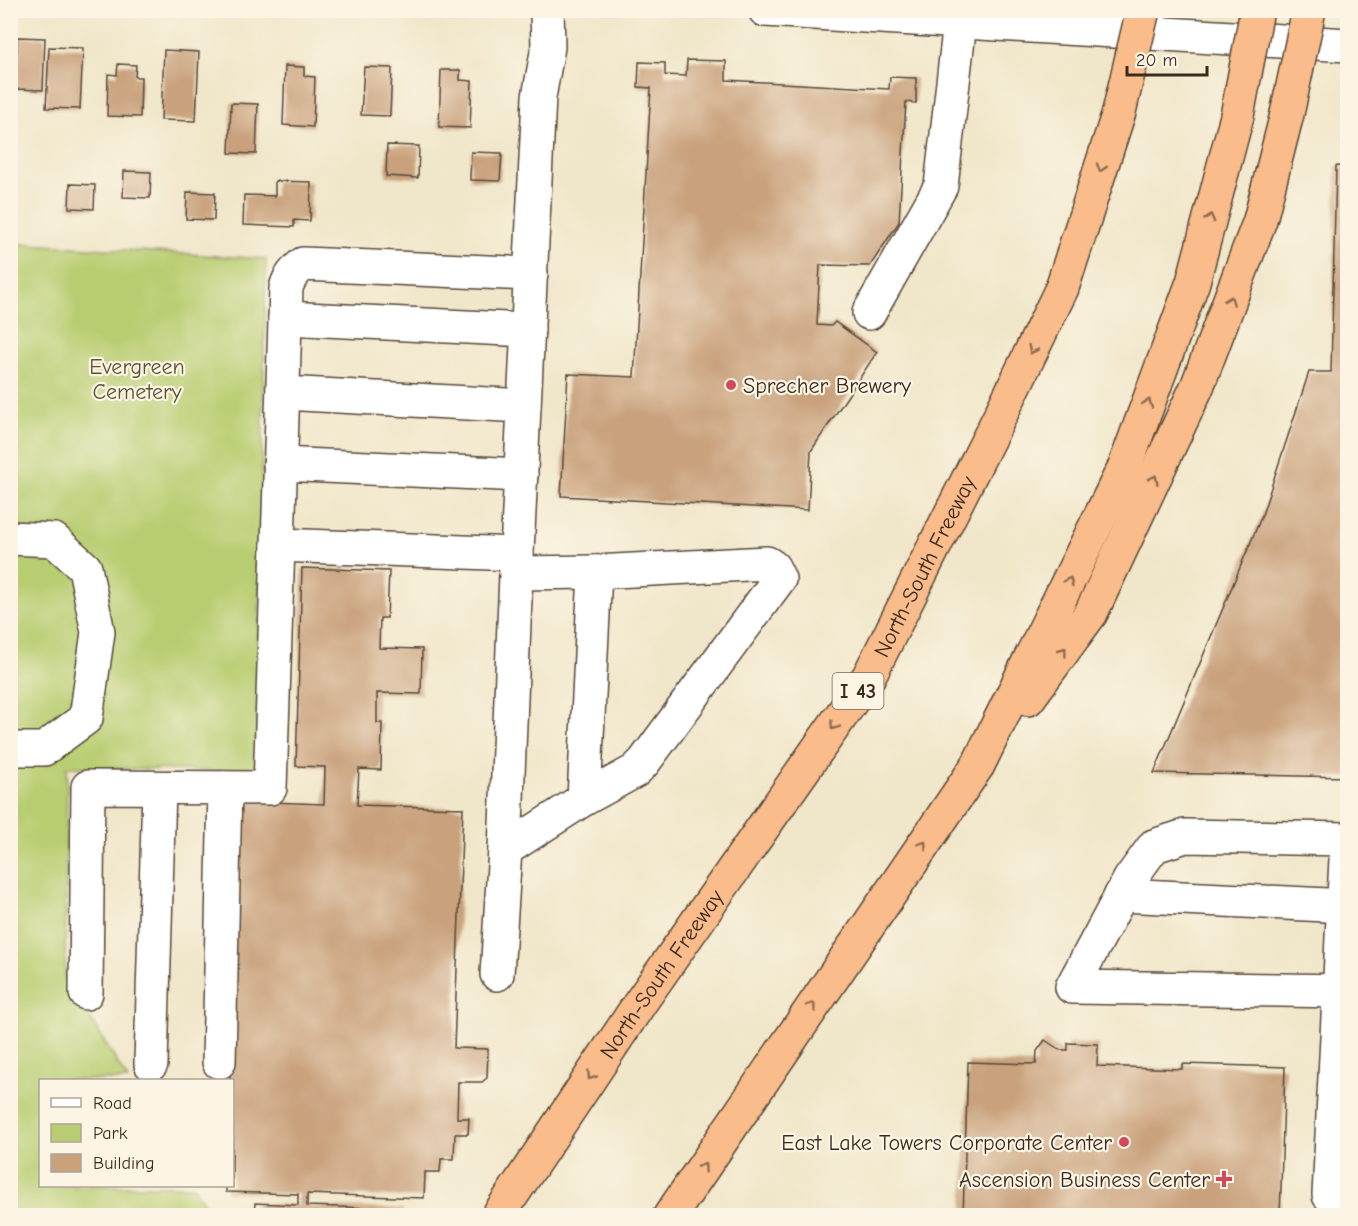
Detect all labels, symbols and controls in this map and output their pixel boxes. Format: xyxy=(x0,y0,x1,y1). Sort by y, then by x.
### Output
scale bar xyxy=(1127,39,1206,77)
text: 20 m xyxy=(1136,50,1177,71)
one-way arrow xyxy=(1096,162,1108,173)
one-way arrow xyxy=(1203,213,1215,224)
one-way arrow xyxy=(1223,295,1235,306)
one-way arrow xyxy=(1028,343,1040,354)
park label: Evergreen Cemetery xyxy=(89,354,185,405)
place label: Sprecher Brewery xyxy=(743,373,911,399)
marker: Sprecher Brewery xyxy=(724,378,738,392)
one-way arrow xyxy=(1141,398,1153,409)
street label: North-South Freeway xyxy=(869,472,982,662)
one-way arrow xyxy=(1147,474,1159,485)
one-way arrow xyxy=(1061,576,1073,587)
one-way arrow xyxy=(1056,646,1067,657)
road number: I 43 xyxy=(832,673,884,709)
one-way arrow xyxy=(830,719,841,730)
one-way arrow xyxy=(916,841,927,852)
street label: North-South Freeway xyxy=(595,885,729,1064)
one-way arrow xyxy=(805,1001,816,1012)
one-way arrow xyxy=(587,1069,598,1080)
legend xyxy=(39,1079,234,1187)
text: Road xyxy=(93,1093,132,1114)
text: Park xyxy=(93,1123,128,1144)
place label: East Lake Towers Corporate Center xyxy=(781,1130,1112,1156)
marker: East Lake Towers Corporate Center xyxy=(1117,1135,1131,1149)
text: Building xyxy=(93,1153,155,1174)
one-way arrow xyxy=(695,1163,707,1173)
place label: Ascension Business Center xyxy=(959,1167,1210,1193)
marker: Ascension Business Center xyxy=(1215,1170,1233,1188)

